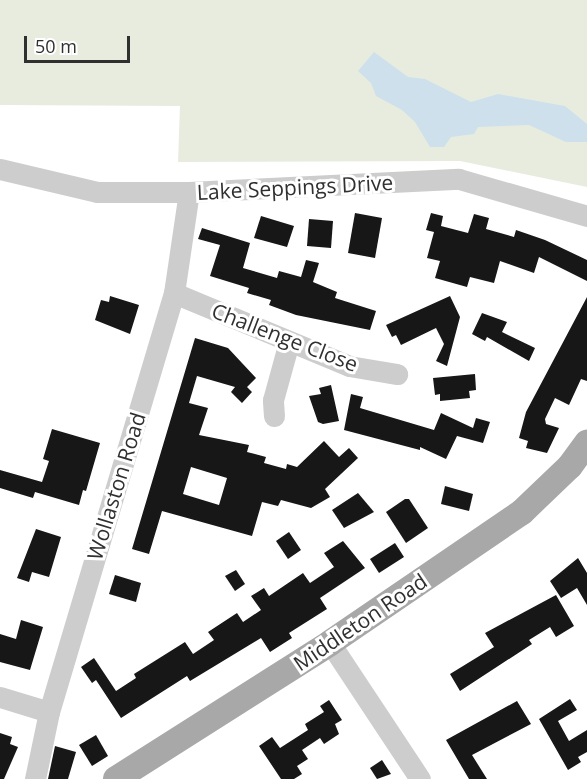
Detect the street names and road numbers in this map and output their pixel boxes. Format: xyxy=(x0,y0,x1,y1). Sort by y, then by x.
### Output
street label: Lake Seppings Drive xyxy=(196,169,394,205)
street label: Challenge Close xyxy=(208,298,362,376)
street label: Wollaston Road xyxy=(82,409,150,563)
street label: Middleton Road xyxy=(288,568,432,676)

